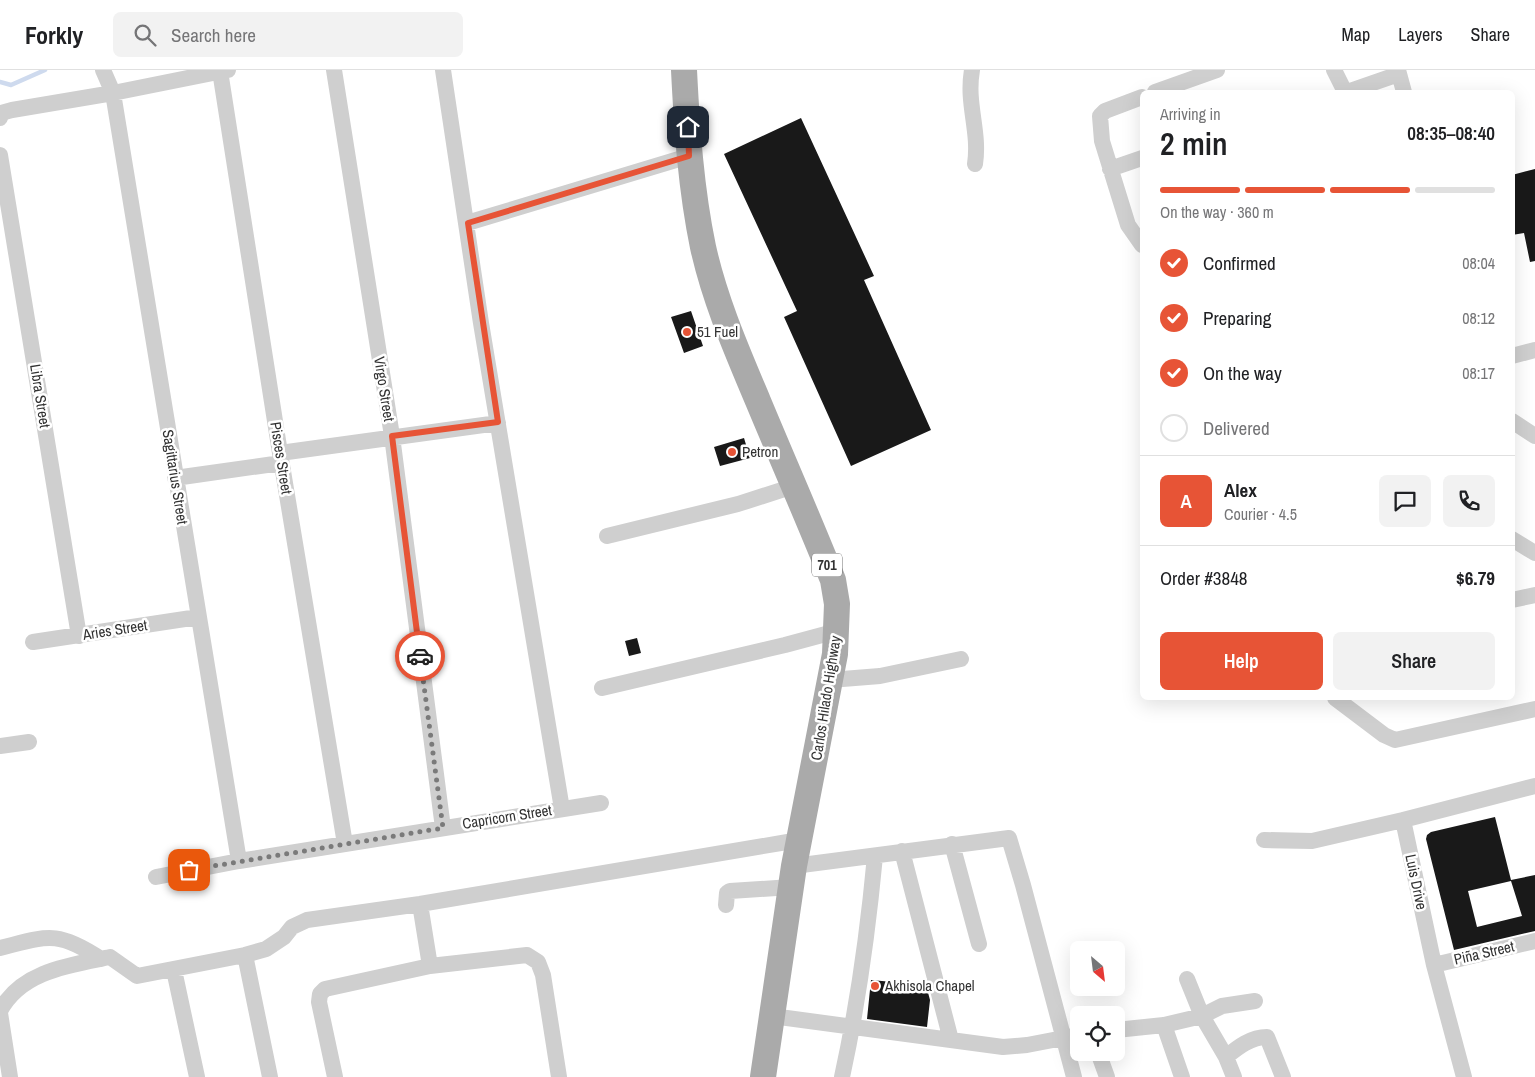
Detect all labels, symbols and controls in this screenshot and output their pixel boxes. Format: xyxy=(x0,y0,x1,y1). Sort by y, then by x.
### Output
search box xyxy=(113,12,463,57)
text: Forkly xyxy=(25,19,83,51)
icon: search xyxy=(131,21,159,49)
text: Search here xyxy=(171,22,256,48)
text: Map xyxy=(1342,22,1370,47)
text: Layers xyxy=(1398,22,1443,47)
text: Share xyxy=(1471,22,1510,47)
text: Arriving in xyxy=(1160,103,1221,125)
pin xyxy=(667,106,709,148)
icon: home xyxy=(674,113,702,141)
text: 08:35–08:40 xyxy=(1407,120,1495,146)
text: 2 min xyxy=(1160,122,1228,165)
text: On the way · 360 m xyxy=(1160,201,1274,223)
icon: check xyxy=(1160,249,1188,277)
text: Confirmed xyxy=(1203,250,1276,276)
text: 08:04 xyxy=(1462,252,1495,274)
icon: check xyxy=(1160,304,1188,332)
text: Preparing xyxy=(1203,305,1271,331)
text: 08:12 xyxy=(1462,307,1495,329)
place label: 51 Fuel xyxy=(697,321,738,342)
marker: 51 Fuel xyxy=(681,326,693,338)
street label: Virgo Street xyxy=(369,355,400,423)
icon: check xyxy=(1160,359,1188,387)
text: On the way xyxy=(1203,360,1282,386)
text: 08:17 xyxy=(1462,362,1495,384)
street label: Libra Street xyxy=(25,363,56,430)
text: Delivered xyxy=(1203,415,1270,441)
street label: Pisces Street xyxy=(265,420,298,496)
street label: Sagittarius Street xyxy=(158,428,193,526)
place label: Petron xyxy=(742,441,778,462)
marker: Petron xyxy=(726,446,738,458)
button: chat xyxy=(1379,475,1431,527)
button: phone xyxy=(1443,475,1495,527)
text: Alex xyxy=(1224,477,1257,503)
text: A xyxy=(1180,488,1192,514)
text: Courier · 4.5 xyxy=(1224,503,1297,525)
road number: 701 xyxy=(812,554,842,576)
text: Order #3848 xyxy=(1160,565,1247,591)
text: $6.79 xyxy=(1456,565,1495,591)
street label: Aries Street xyxy=(80,614,149,645)
courier xyxy=(395,631,445,681)
button: Help xyxy=(1160,632,1323,690)
button: Share xyxy=(1333,632,1495,690)
street label: Carlos Hilado Highway xyxy=(805,633,846,762)
icon: car xyxy=(406,642,434,670)
street label: Capricorn Street xyxy=(461,799,554,834)
pin xyxy=(168,849,210,891)
street label: Luis Drive xyxy=(1400,852,1433,912)
icon: bag xyxy=(175,856,203,884)
street label: Piña Street xyxy=(1452,935,1517,970)
north arrow xyxy=(1070,941,1125,996)
map controls xyxy=(1070,941,1125,1061)
place label: Akhisola Chapel xyxy=(884,975,975,996)
marker: Akhisola Chapel xyxy=(869,980,881,992)
button: locate xyxy=(1070,1006,1125,1061)

